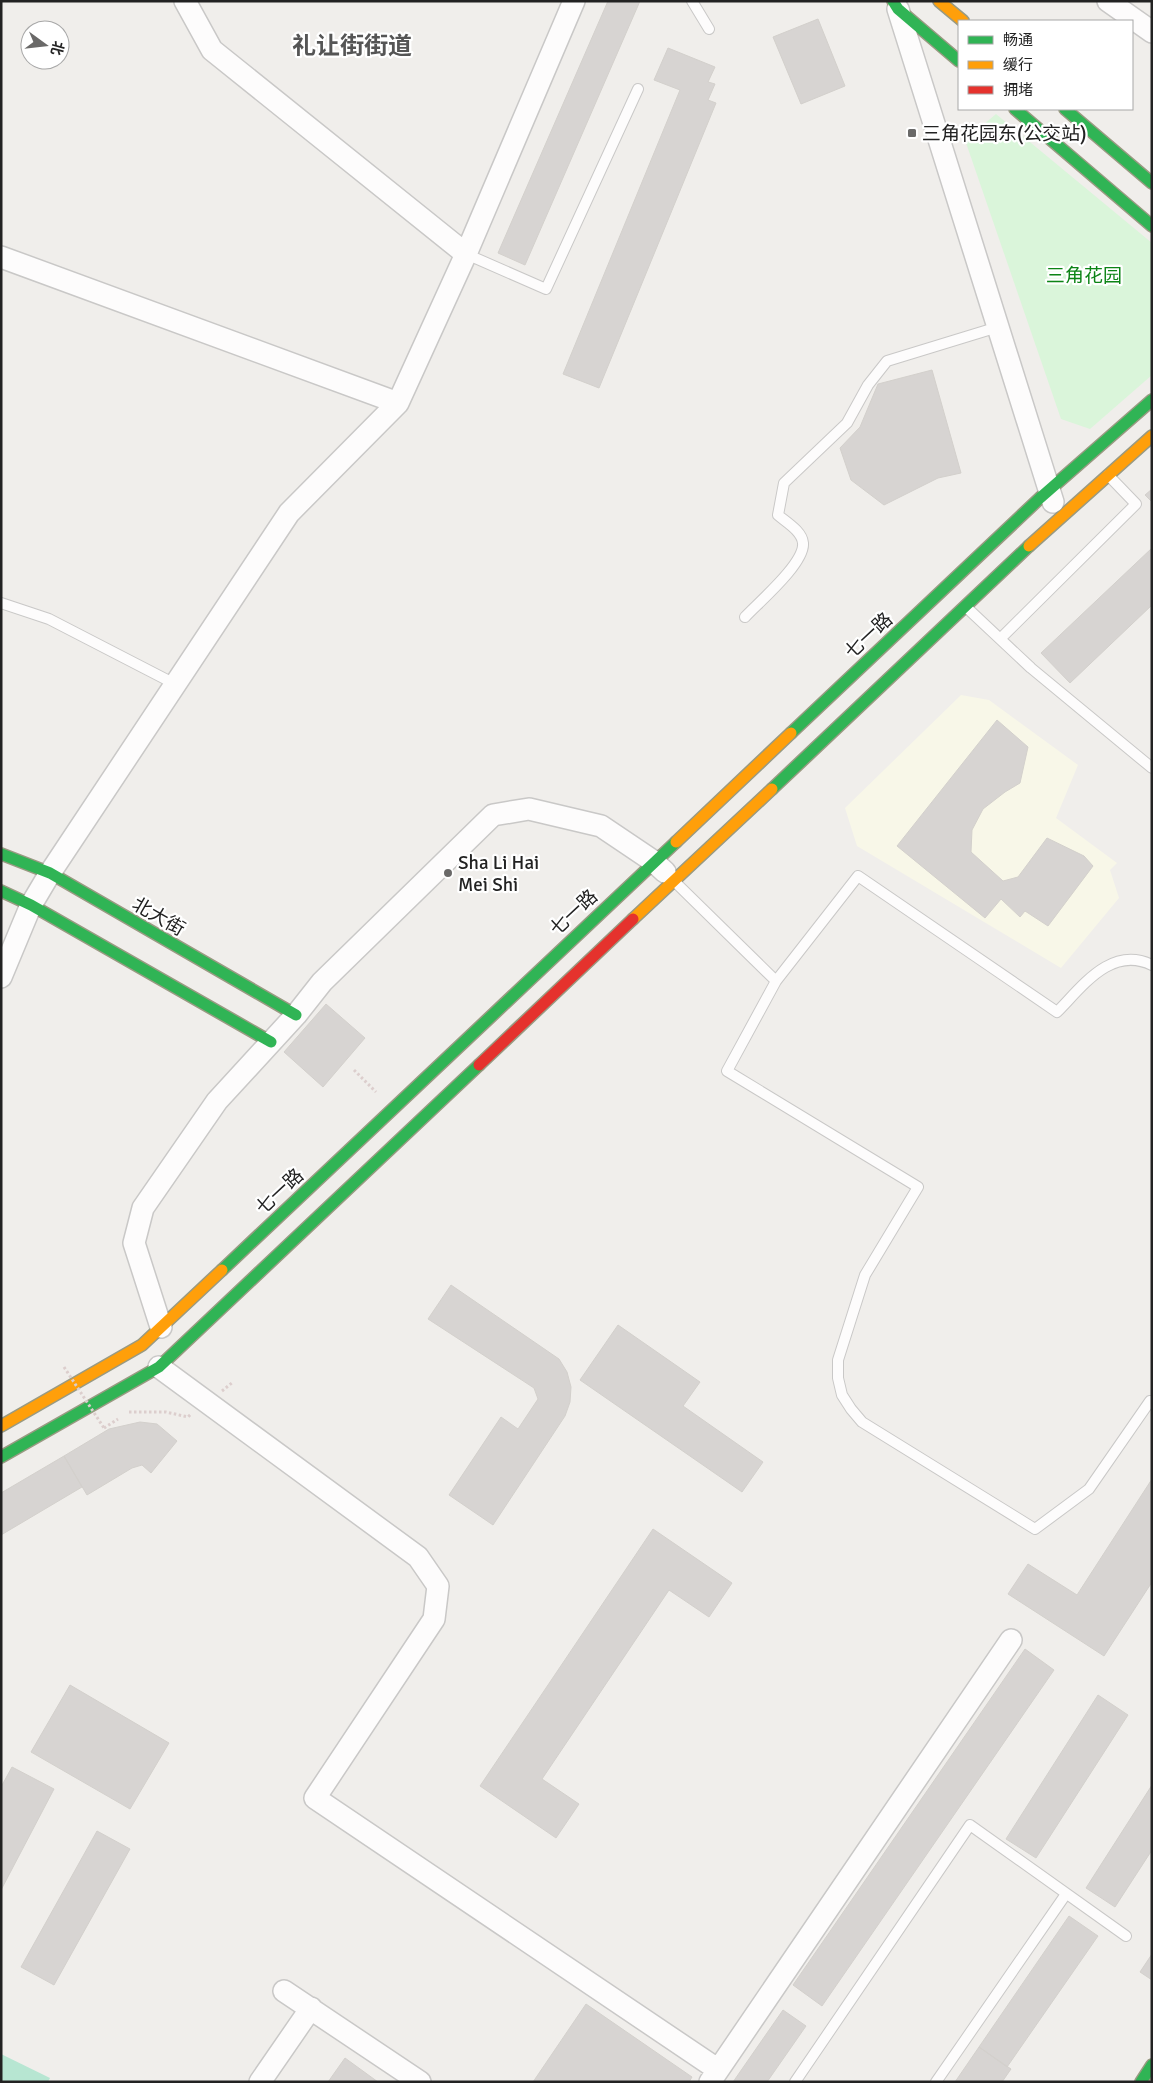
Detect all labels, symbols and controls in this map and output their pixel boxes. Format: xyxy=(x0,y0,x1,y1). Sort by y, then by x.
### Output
north arrow xyxy=(20,20,70,70)
legend xyxy=(958,20,1133,110)
district label: 礼让街街道 xyxy=(292,31,412,61)
text: 畅通 xyxy=(1003,31,1033,49)
text: 北 xyxy=(47,39,67,57)
text: 缓行 xyxy=(1003,56,1033,74)
text: 拥堵 xyxy=(1003,81,1033,99)
place label: 三角花园东(公交站) xyxy=(922,122,1087,146)
marker: 三角花园东(公交站) xyxy=(906,127,918,139)
park label: 三角花园 xyxy=(1046,264,1122,288)
street label: 七一路 xyxy=(840,608,898,664)
place label: Sha Li Hai Mei Shi xyxy=(458,851,539,897)
marker: Sha Li Hai Mei Shi xyxy=(442,867,454,879)
street label: 七一路 xyxy=(545,885,603,941)
street label: 北大街 xyxy=(128,892,189,942)
street label: 七一路 xyxy=(251,1164,309,1220)

